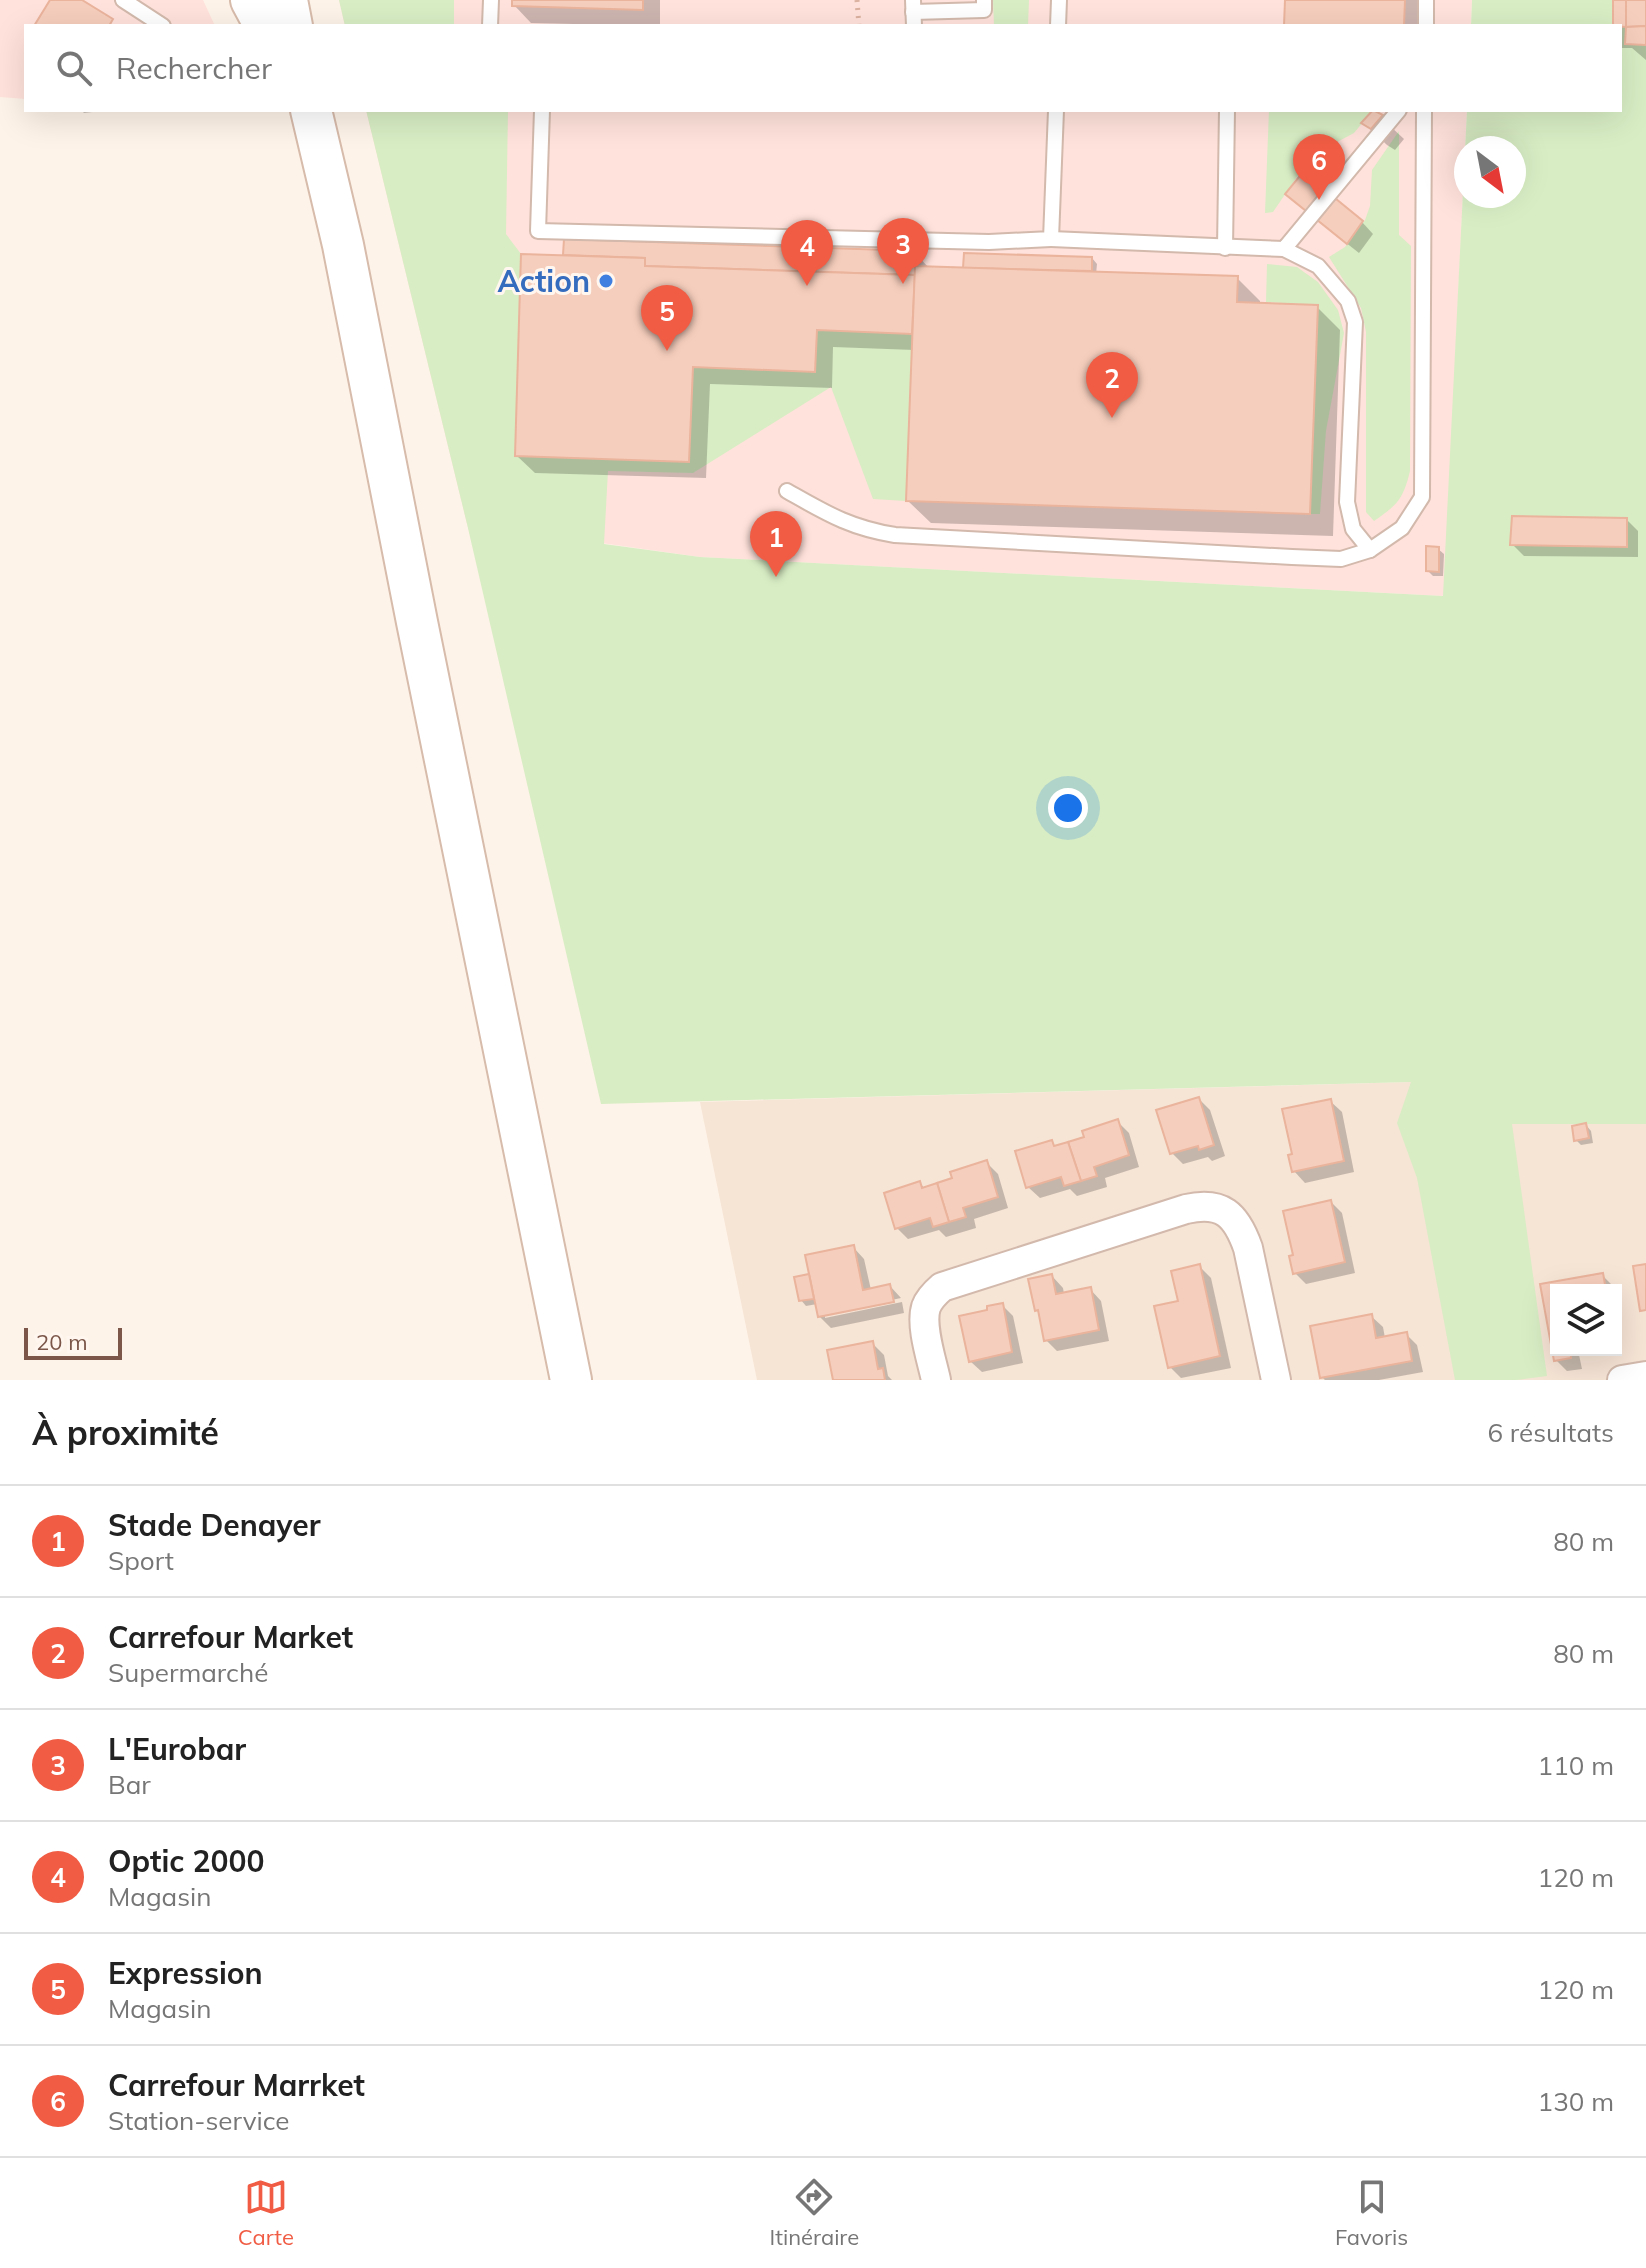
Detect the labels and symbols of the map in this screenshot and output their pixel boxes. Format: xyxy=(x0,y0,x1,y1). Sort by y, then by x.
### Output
pin: 6 xyxy=(1293,134,1345,200)
north arrow xyxy=(1454,136,1526,208)
pin: 3 xyxy=(877,218,929,284)
pin: 4 xyxy=(781,220,833,286)
place label: Action xyxy=(497,262,590,300)
marker: Action xyxy=(597,272,615,290)
pin: 5 xyxy=(641,285,693,351)
pin: 2 xyxy=(1086,352,1138,418)
pin: 1 xyxy=(750,511,802,577)
your location xyxy=(1048,788,1088,828)
scale bar xyxy=(24,1324,122,1360)

